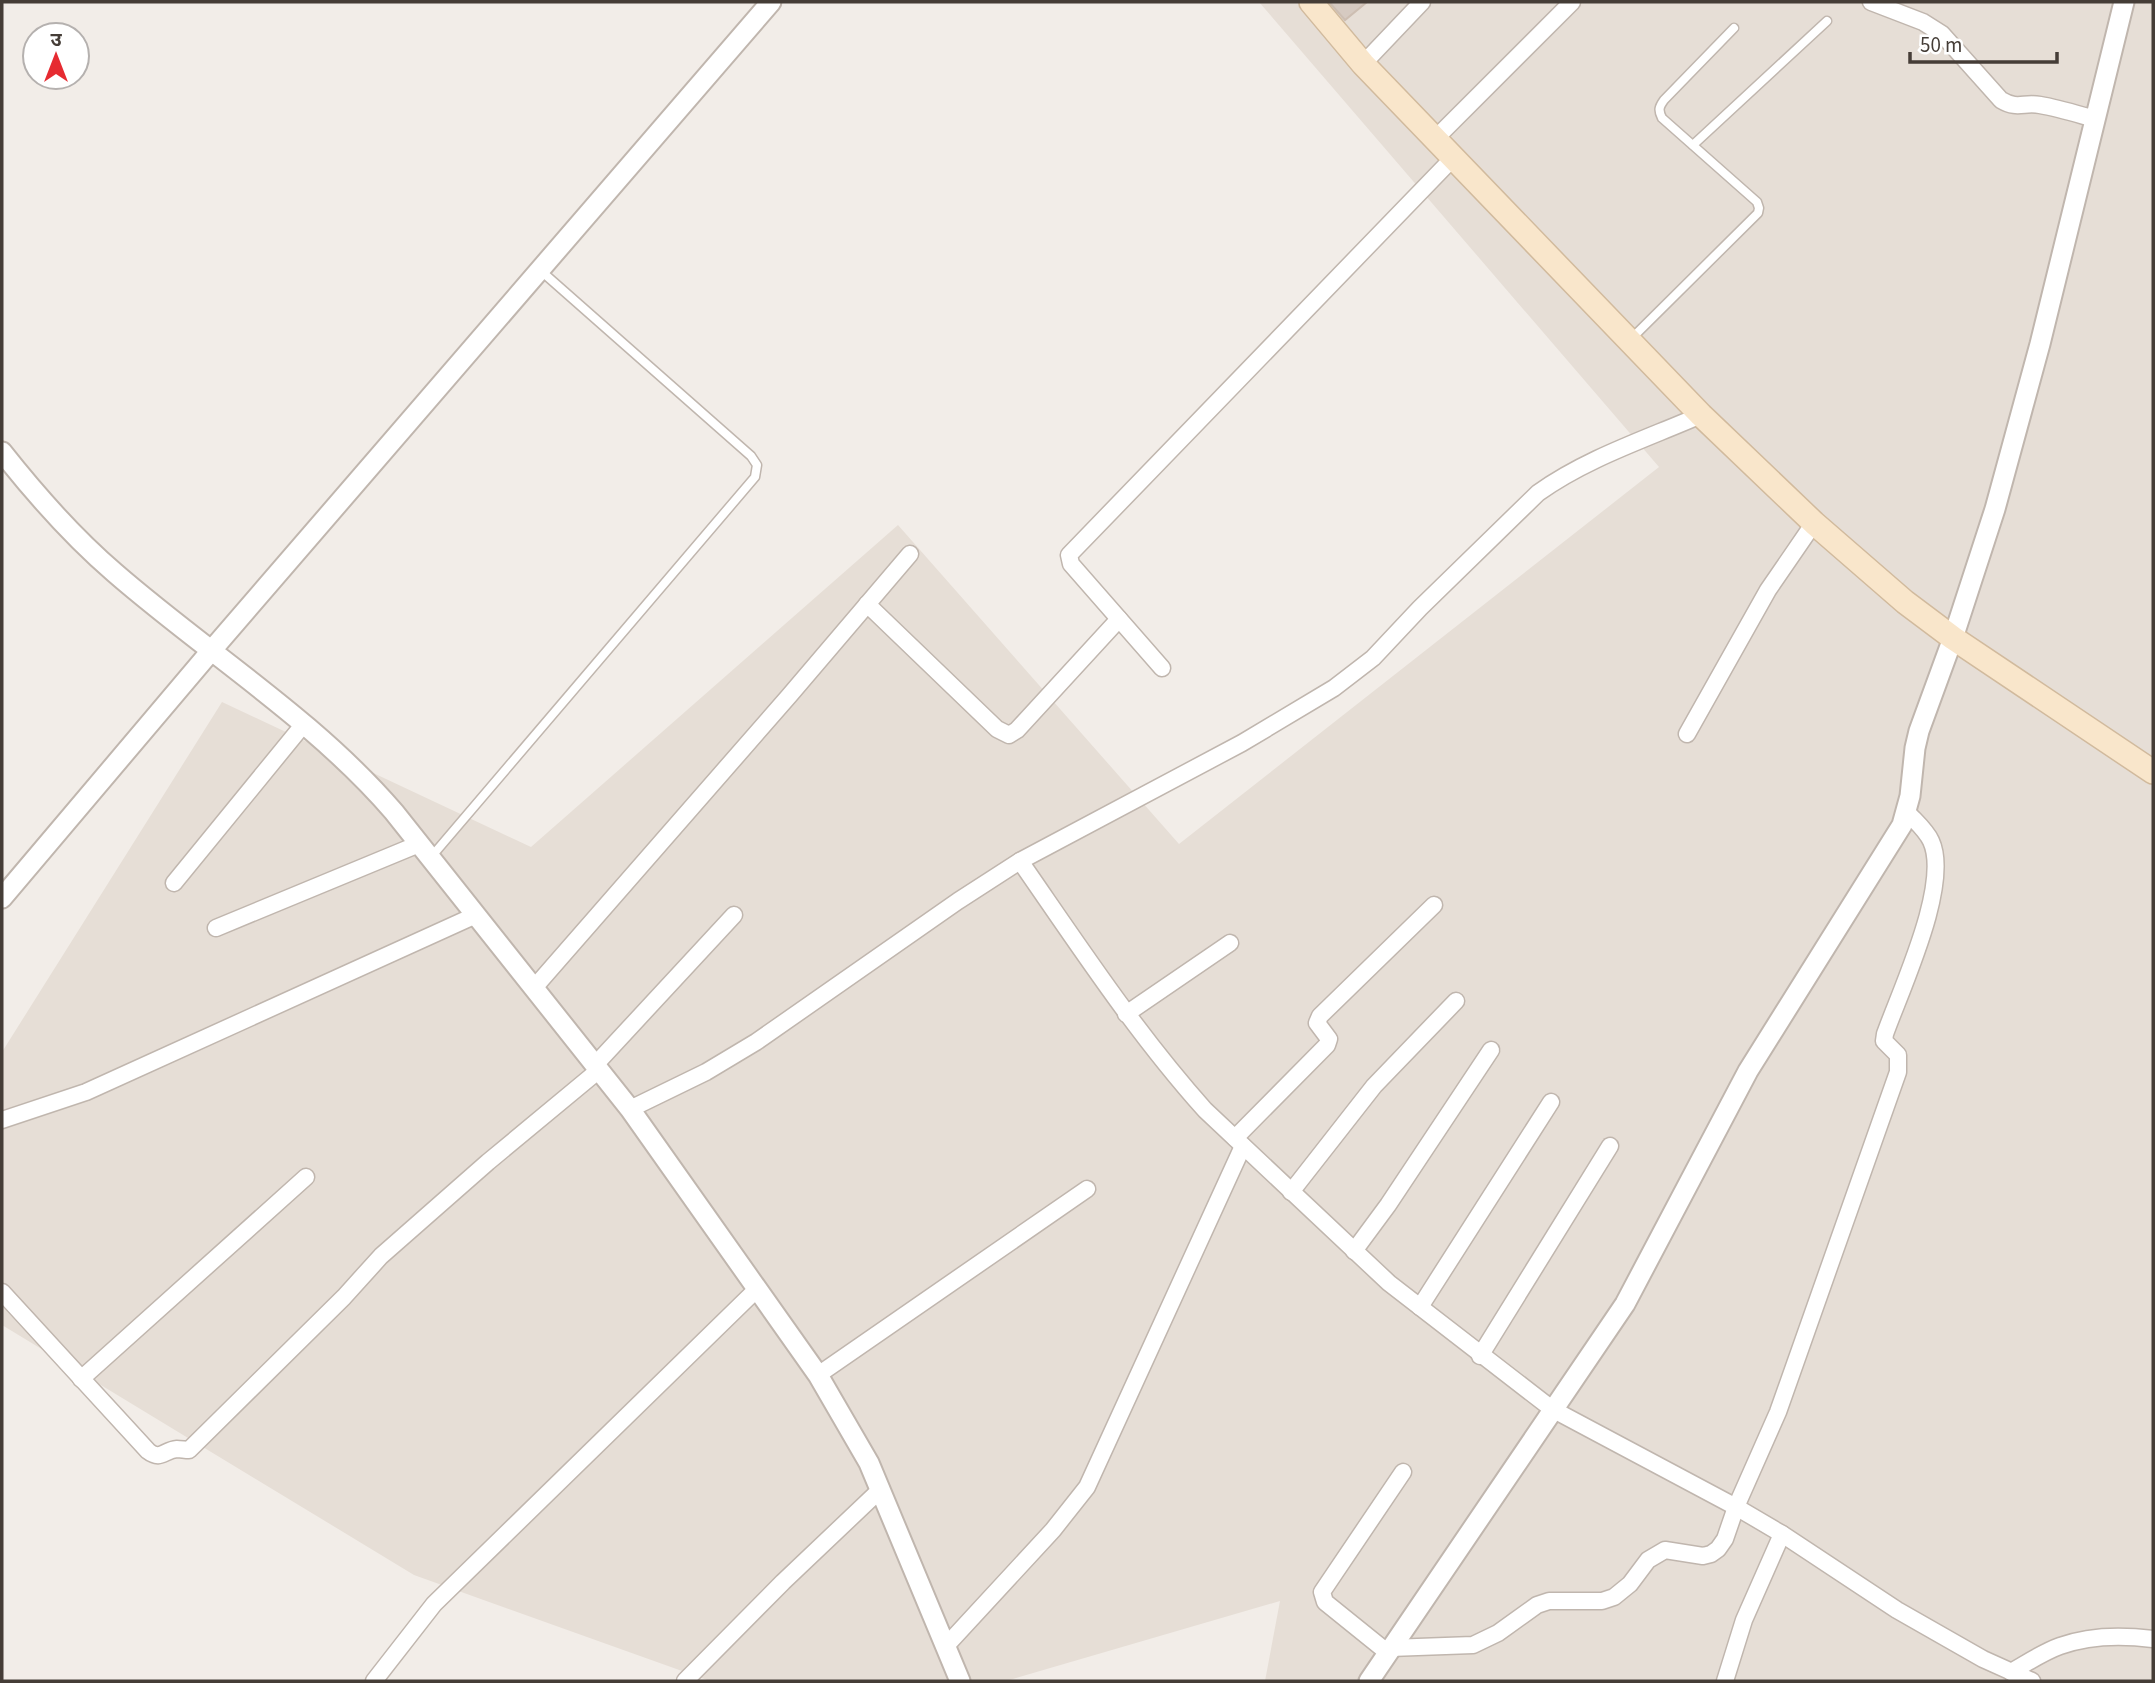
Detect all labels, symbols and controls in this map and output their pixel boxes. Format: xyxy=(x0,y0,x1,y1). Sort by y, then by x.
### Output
north arrow xyxy=(21,21,91,91)
scale bar xyxy=(1910,21,2057,65)
text: उ xyxy=(50,27,62,54)
text: 50 m xyxy=(1920,30,1962,60)

